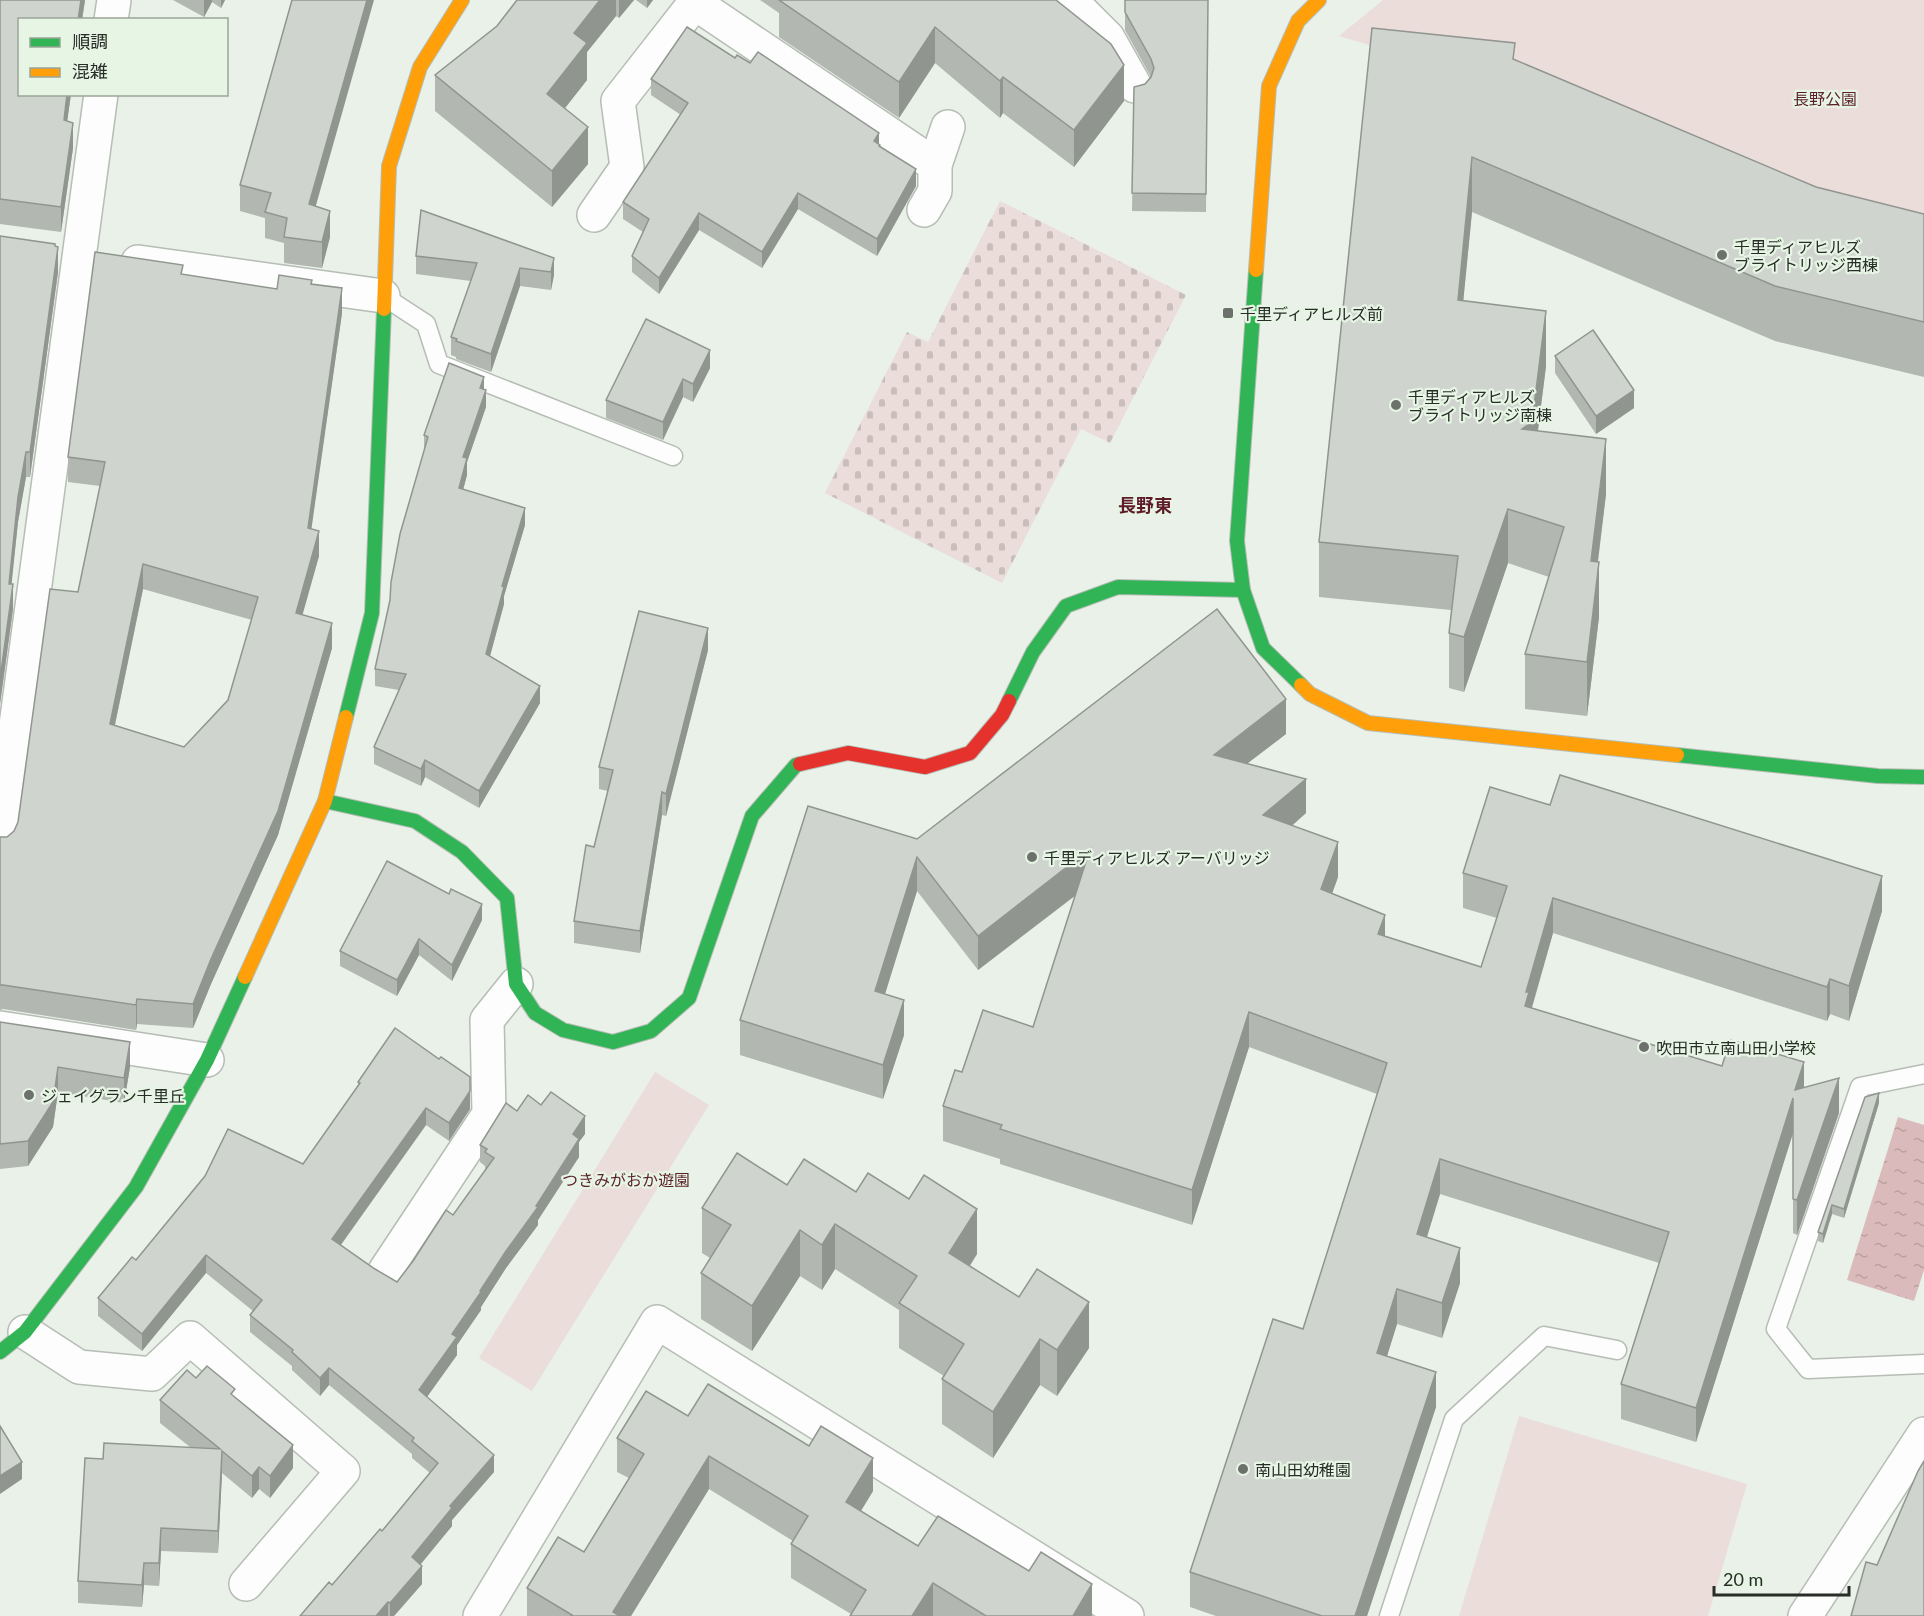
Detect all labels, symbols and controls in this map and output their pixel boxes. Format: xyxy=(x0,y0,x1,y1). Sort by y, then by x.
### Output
legend xyxy=(18,18,228,96)
text: 順調 xyxy=(72,30,108,52)
text: 混雑 xyxy=(72,60,108,82)
park label: 長野公園 xyxy=(1793,89,1857,108)
place label: 千里ディアヒルズ ブライトリッジ西棟 xyxy=(1734,237,1878,274)
marker: 千里ディアヒルズ ブライトリッジ西棟 xyxy=(1715,248,1729,262)
place label: 千里ディアヒルズ前 xyxy=(1240,304,1383,323)
marker: 千里ディアヒルズ前 xyxy=(1221,306,1235,320)
place label: 千里ディアヒルズ ブライトリッジ南棟 xyxy=(1408,387,1552,424)
marker: 千里ディアヒルズ ブライトリッジ南棟 xyxy=(1389,398,1403,412)
district label: 長野東 xyxy=(1118,494,1172,516)
place label: 千里ディアヒルズ アーバリッジ xyxy=(1044,848,1270,867)
marker: 千里ディアヒルズ アーバリッジ xyxy=(1025,850,1039,864)
place label: 吹田市立南山田小学校 xyxy=(1656,1038,1816,1057)
marker: 吹田市立南山田小学校 xyxy=(1637,1040,1651,1054)
place label: ジェイグラン千里丘 xyxy=(41,1086,185,1105)
marker: ジェイグラン千里丘 xyxy=(22,1088,36,1102)
park label: つきみがおか遊園 xyxy=(562,1170,690,1189)
place label: 南山田幼稚園 xyxy=(1255,1460,1351,1479)
marker: 南山田幼稚園 xyxy=(1236,1462,1250,1476)
scale bar xyxy=(1714,1559,1849,1597)
text: 20 m xyxy=(1723,1568,1763,1590)

